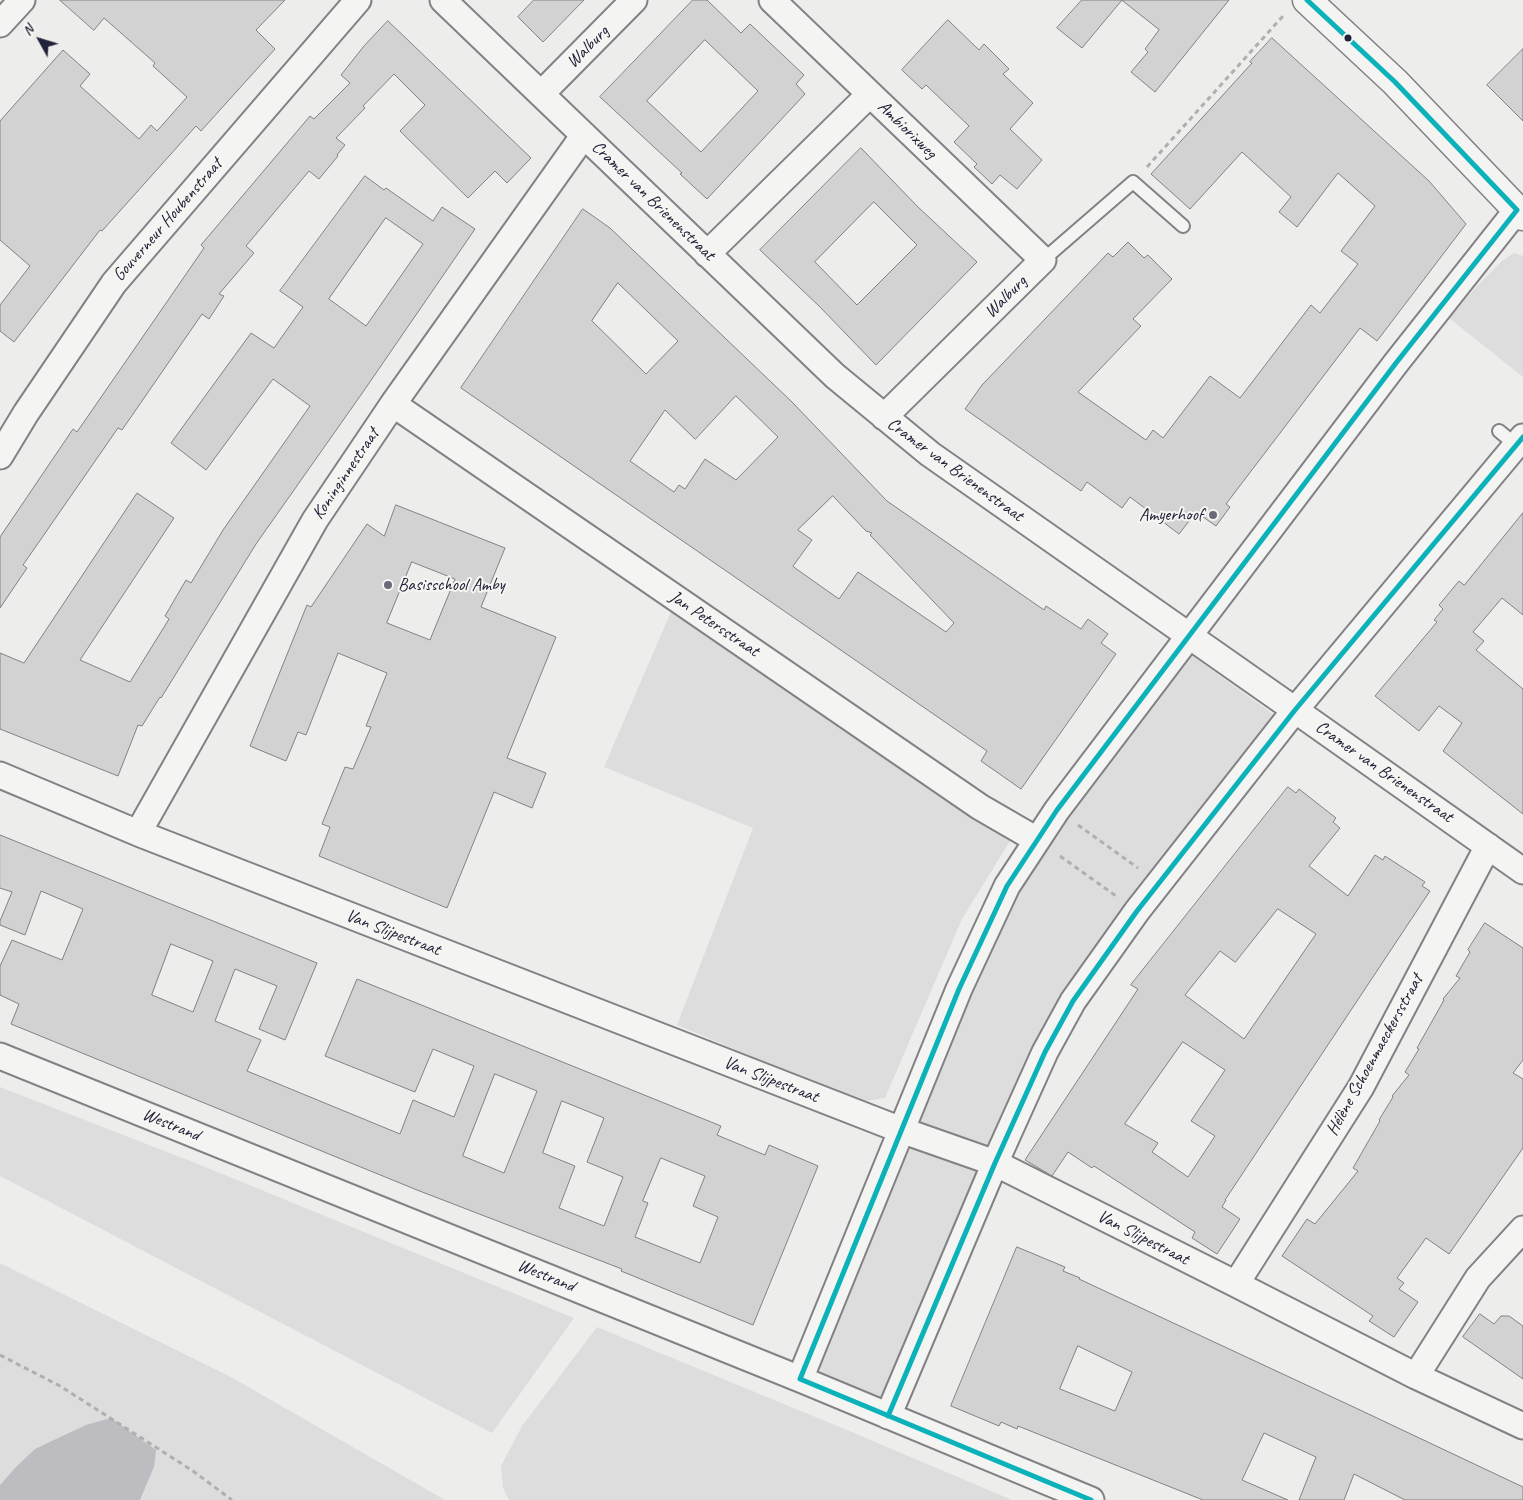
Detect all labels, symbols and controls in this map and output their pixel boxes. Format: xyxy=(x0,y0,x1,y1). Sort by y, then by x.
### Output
north arrow xyxy=(15,15,65,65)
street label: Walburg xyxy=(562,21,614,73)
text: N xyxy=(19,22,37,39)
unlabelled marker xyxy=(1343,33,1353,43)
street label: Ambiorixweg xyxy=(873,96,941,164)
street label: Cramer van Brienenstraat xyxy=(587,136,719,266)
street label: Gouverneur Houbenstraat xyxy=(109,154,227,286)
street label: Walburg xyxy=(980,271,1032,323)
street label: Cramer van Brienenstraat xyxy=(883,413,1027,527)
street label: Koninginnestraat xyxy=(308,424,384,524)
place label: Amyerhoof xyxy=(1139,504,1203,526)
marker: Amyerhoof xyxy=(1207,509,1219,521)
place label: Basisschool Amby xyxy=(398,574,505,596)
marker: Basisschool Amby xyxy=(382,579,394,591)
street label: Jan Petersstraat xyxy=(665,586,763,662)
street label: Cramer van Brienenstraat xyxy=(1311,716,1457,828)
street label: Van Slijpestraat xyxy=(343,905,443,961)
street label: Hélène Schoenmaeckersstraat xyxy=(1322,971,1428,1139)
street label: Van Slijpestraat xyxy=(721,1052,821,1108)
street label: Westrand xyxy=(139,1104,203,1146)
street label: Van Slijpestraat xyxy=(1094,1206,1192,1270)
street label: Westrand xyxy=(514,1255,578,1297)

